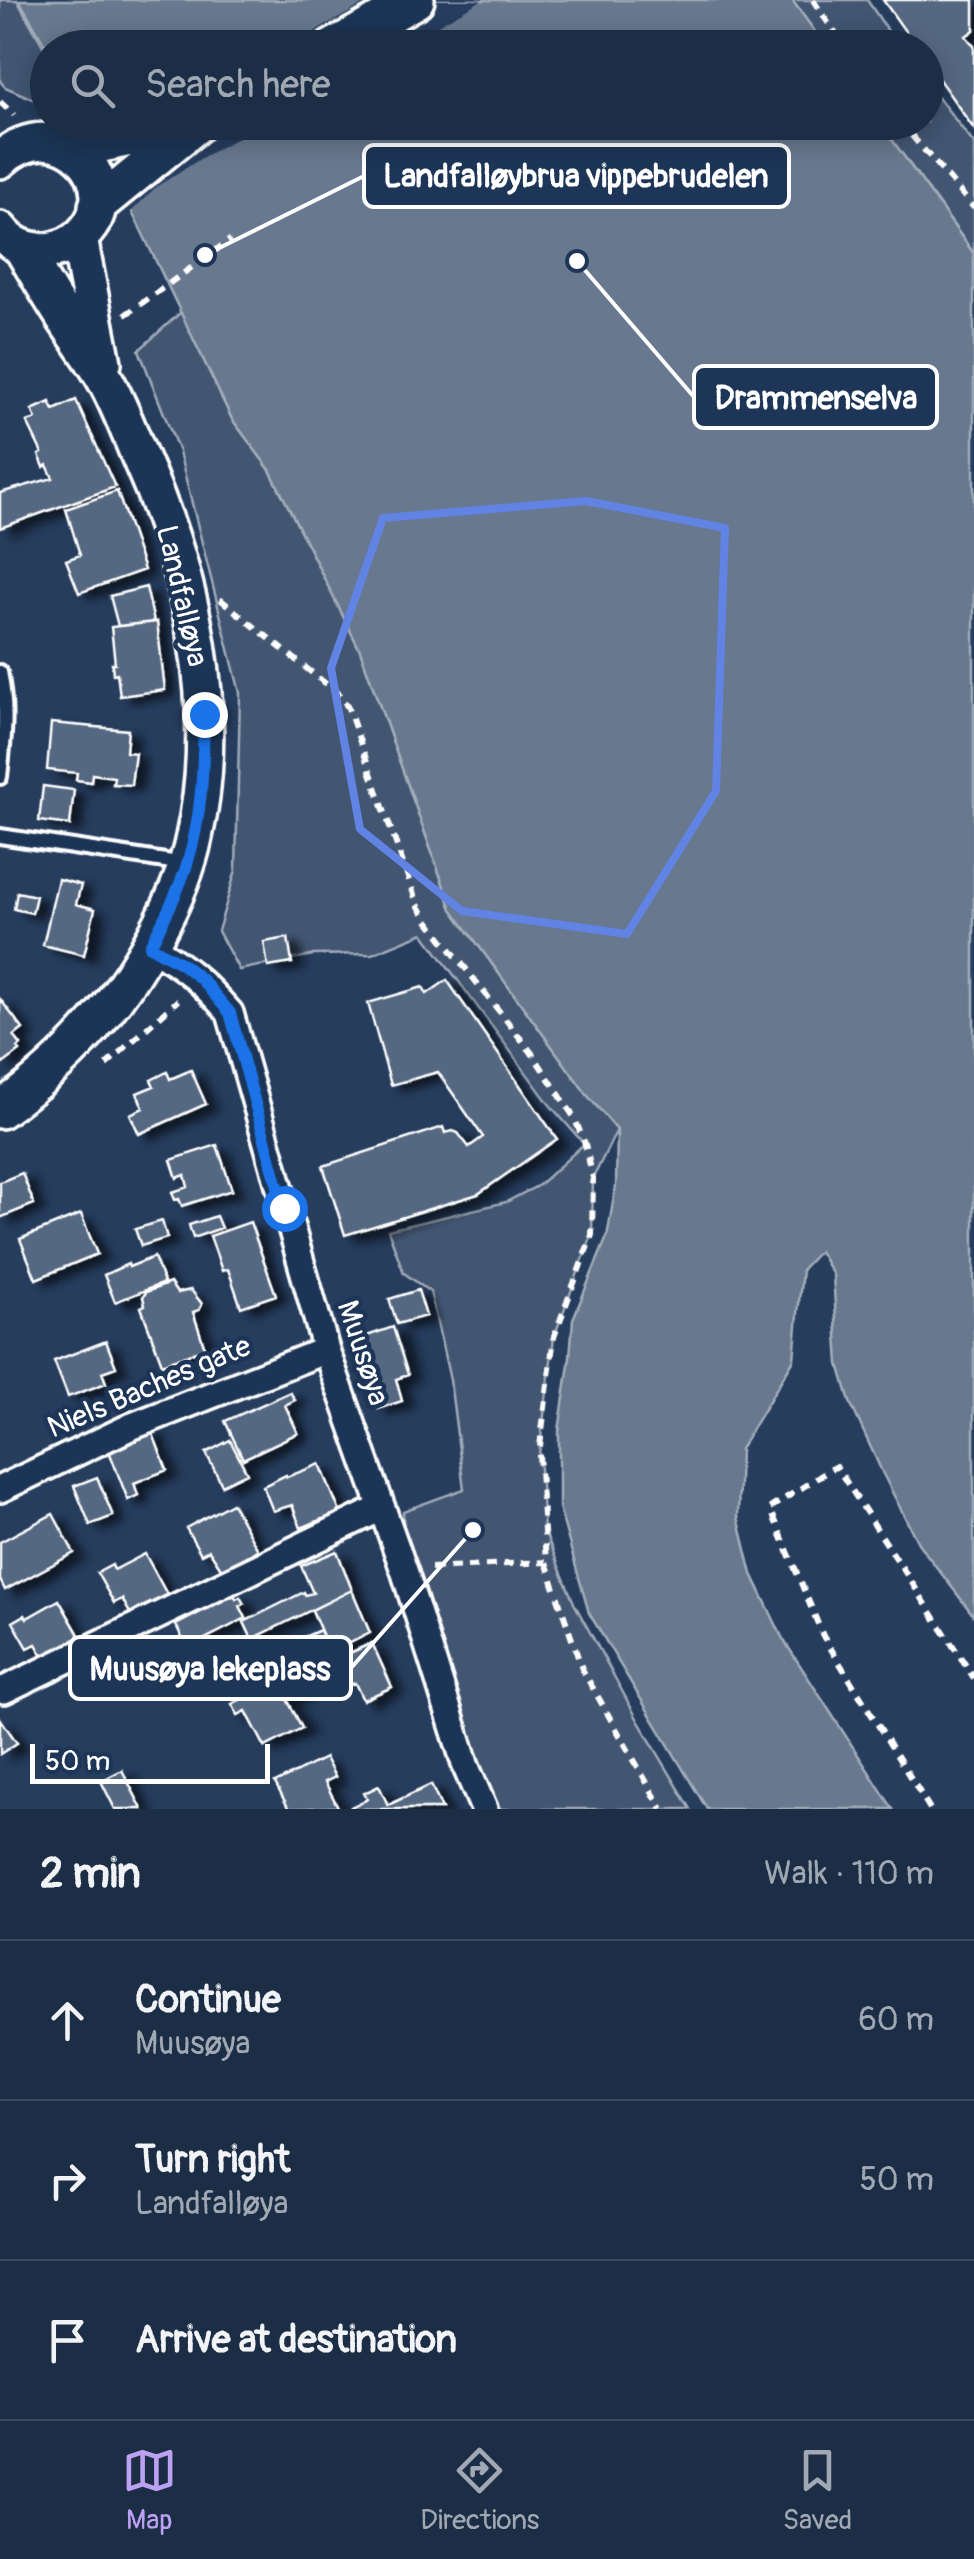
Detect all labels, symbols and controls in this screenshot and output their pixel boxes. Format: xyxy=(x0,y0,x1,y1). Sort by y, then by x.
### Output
search box xyxy=(30,30,944,140)
icon: search xyxy=(65,58,120,113)
text: Search here xyxy=(145,61,331,109)
callout: Landfalløybrua vippebrudelen xyxy=(364,145,789,207)
text: Landfalløybrua vippebrudelen xyxy=(383,157,769,197)
callout: Drammenselva xyxy=(694,366,937,428)
text: Drammenselva xyxy=(715,379,918,419)
street label: Landfalløya xyxy=(148,522,216,670)
route end xyxy=(182,692,228,738)
route start xyxy=(262,1186,308,1232)
street label: Muusøya xyxy=(329,1296,397,1410)
street label: Niels Baches gate xyxy=(42,1327,256,1447)
callout: Muusøya lekeplass xyxy=(70,1637,351,1699)
text: Muusøya lekeplass xyxy=(90,1650,331,1690)
scale bar xyxy=(30,1739,270,1784)
text: 50 m xyxy=(45,1744,110,1779)
text: 2 min xyxy=(40,1848,141,1900)
text: Walk · 110 m xyxy=(764,1854,934,1894)
text: Continue xyxy=(135,1976,281,2024)
icon: ahead xyxy=(40,1993,95,2048)
text: 60 m xyxy=(858,2000,934,2040)
text: Muusøya xyxy=(135,2024,250,2064)
text: Turn right xyxy=(135,2136,290,2184)
icon: right xyxy=(40,2153,95,2208)
text: 50 m xyxy=(859,2160,934,2200)
text: Landfalløya xyxy=(135,2184,288,2224)
icon: arrive xyxy=(40,2313,95,2368)
text: Arrive at destination xyxy=(135,2316,457,2364)
tab: Map xyxy=(122,2443,177,2538)
tab: Directions xyxy=(420,2443,539,2538)
tab: Saved xyxy=(783,2443,852,2538)

